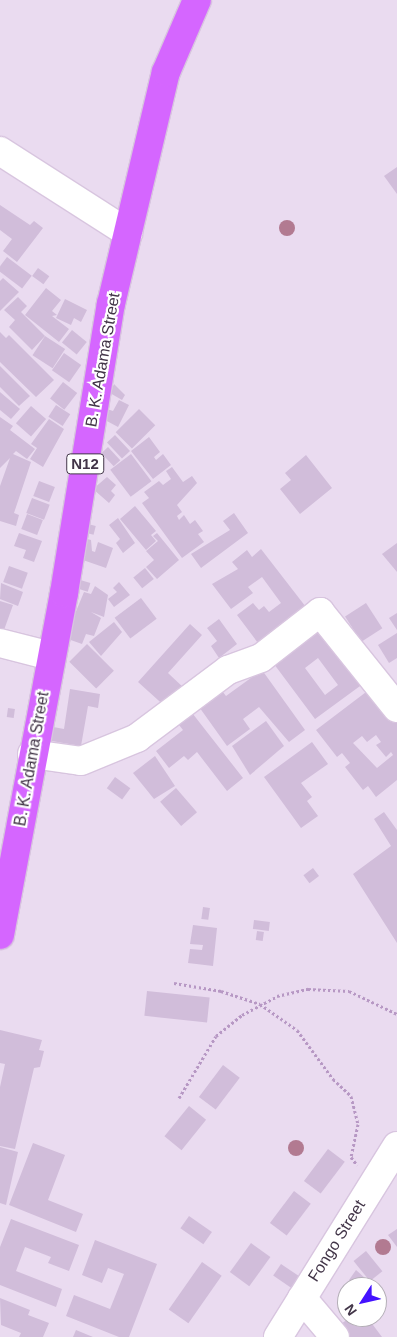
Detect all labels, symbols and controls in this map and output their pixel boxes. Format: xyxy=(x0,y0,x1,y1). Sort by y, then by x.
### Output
street label: B. K. Adama Street xyxy=(82,291,124,429)
road number: N12 xyxy=(65,452,105,476)
street label: B. K. Adama Street xyxy=(11,690,53,828)
street label: Fongo Street xyxy=(304,1197,370,1285)
north arrow xyxy=(337,1277,387,1327)
text: N xyxy=(341,1301,360,1319)

